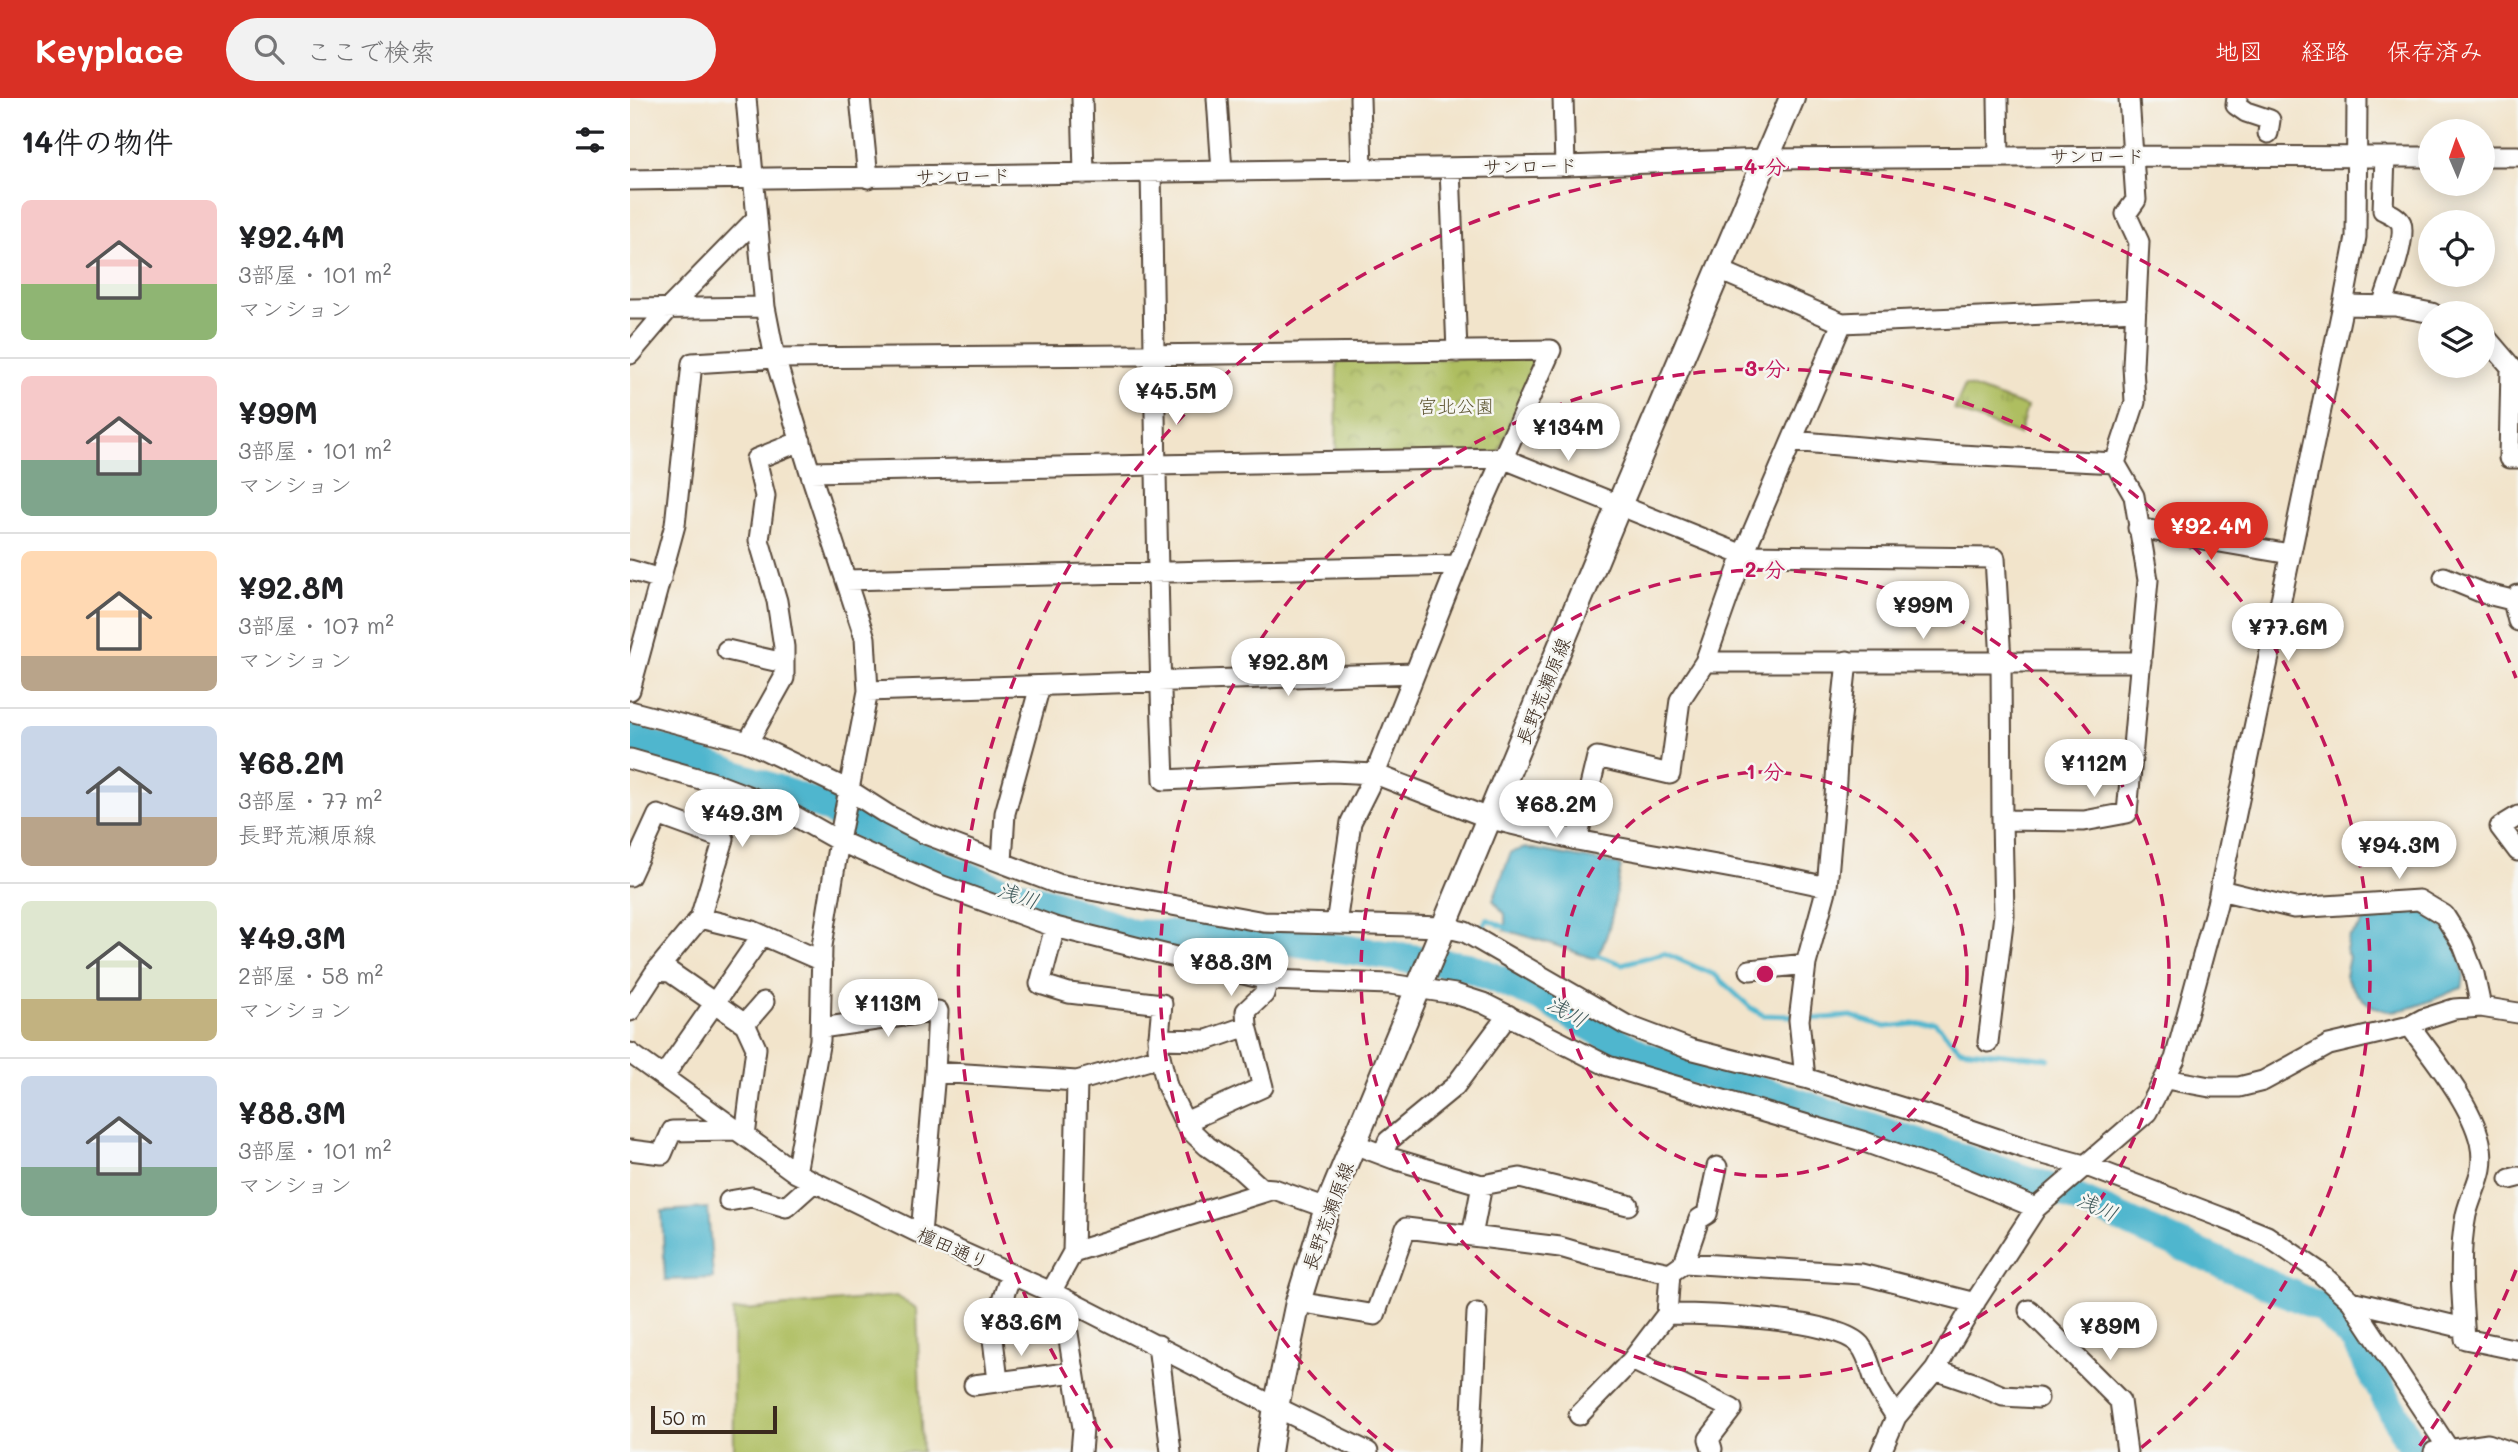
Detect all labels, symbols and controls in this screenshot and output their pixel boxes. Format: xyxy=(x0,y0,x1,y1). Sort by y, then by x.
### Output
search box xyxy=(226,18,716,81)
text: Keyplace xyxy=(35,28,184,71)
icon: search xyxy=(250,30,288,68)
text: ここで検索 xyxy=(306,34,436,68)
text: 地図 xyxy=(2215,35,2263,66)
text: 経路 xyxy=(2301,35,2349,66)
text: 保存済み xyxy=(2387,35,2483,66)
north arrow xyxy=(2418,119,2496,196)
map controls xyxy=(2418,119,2495,378)
text: 14件の物件 xyxy=(21,121,173,161)
icon: filters xyxy=(571,121,609,159)
street label: サンロード xyxy=(2049,143,2145,168)
street label: サンロード xyxy=(1482,152,1578,179)
text: 4 分 xyxy=(1744,152,1786,179)
street label: サンロード xyxy=(915,162,1011,189)
button: locate xyxy=(2418,210,2495,287)
text: ¥92.4M xyxy=(238,216,345,256)
icon: home xyxy=(77,228,161,312)
text: 3部屋 · 101 m² xyxy=(238,259,391,289)
text: マンション xyxy=(238,293,352,323)
button: layers xyxy=(2418,301,2495,378)
text: 3 分 xyxy=(1744,354,1786,381)
pin: ¥45.5M xyxy=(1119,368,1233,427)
text: ¥45.5M xyxy=(1135,375,1217,405)
text: ¥99M xyxy=(238,392,318,432)
park label: 宮北公園 xyxy=(1418,393,1494,418)
icon: home xyxy=(77,404,161,488)
pin: ¥134M xyxy=(1519,404,1617,463)
text: ¥134M xyxy=(1532,411,1604,441)
text: 3部屋 · 101 m² xyxy=(238,435,391,465)
text: マンション xyxy=(238,469,352,499)
pin: ¥92.4M xyxy=(2154,503,2268,562)
text: ¥92.4M xyxy=(2170,510,2252,540)
text: 2 分 xyxy=(1745,555,1785,582)
text: ¥92.8M xyxy=(238,567,345,607)
icon: home xyxy=(77,579,161,663)
pin: ¥99M xyxy=(1882,582,1964,641)
text: ¥99M xyxy=(1892,589,1954,619)
pin: ¥77.6M xyxy=(2231,603,2345,663)
text: 3部屋 · 107 m² xyxy=(238,610,394,640)
text: ¥77.6M xyxy=(2248,611,2328,641)
street label: 長野荒瀬原線 xyxy=(1510,633,1575,748)
pin: ¥92.8M xyxy=(1231,638,1345,698)
text: マンション xyxy=(238,644,352,674)
text: ¥92.8M xyxy=(1247,646,1329,676)
pin: ¥112M xyxy=(2045,740,2143,799)
text: ¥68.2M xyxy=(238,742,345,782)
text: ¥112M xyxy=(2061,747,2127,777)
icon: home xyxy=(77,754,161,838)
text: 1 分 xyxy=(1746,757,1784,784)
pin: ¥68.2M xyxy=(1499,780,1613,840)
text: 3部屋 · 77 m² xyxy=(238,785,382,815)
text: ¥68.2M xyxy=(1515,788,1597,818)
pin: ¥49.3M xyxy=(685,790,799,849)
text: ¥49.3M xyxy=(701,797,783,827)
text: 長野荒瀬原線 xyxy=(238,819,376,849)
pin: ¥94.3M xyxy=(2342,822,2456,881)
text: ¥94.3M xyxy=(2358,829,2440,859)
water label: 浅川 xyxy=(994,875,1043,914)
text: ¥49.3M xyxy=(238,917,346,957)
icon: home xyxy=(77,929,161,1013)
pin: ¥88.3M xyxy=(1174,939,1288,998)
text: ¥88.3M xyxy=(1189,946,1273,976)
text: 2部屋 · 58 m² xyxy=(238,960,383,990)
centre of rings xyxy=(1753,962,1777,986)
pin: ¥113M xyxy=(839,979,937,1039)
text: ¥113M xyxy=(854,987,922,1017)
water label: 浅川 xyxy=(1543,989,1593,1033)
text: マンション xyxy=(238,994,352,1024)
text: ¥88.3M xyxy=(238,1092,346,1132)
icon: home xyxy=(77,1104,161,1188)
text: 3部屋 · 101 m² xyxy=(238,1135,391,1165)
street label: 長野荒瀬原線 xyxy=(1296,1158,1359,1274)
text: マンション xyxy=(238,1169,352,1199)
water label: 浅川 xyxy=(2073,1185,2122,1227)
street label: 檀田通り xyxy=(913,1221,993,1274)
pin: ¥83.6M xyxy=(964,1298,1078,1358)
pin: ¥89M xyxy=(2069,1302,2151,1362)
text: ¥83.6M xyxy=(980,1306,1062,1336)
text: ¥89M xyxy=(2079,1310,2141,1340)
scale bar xyxy=(651,1403,777,1435)
text: 50 m xyxy=(662,1405,706,1430)

